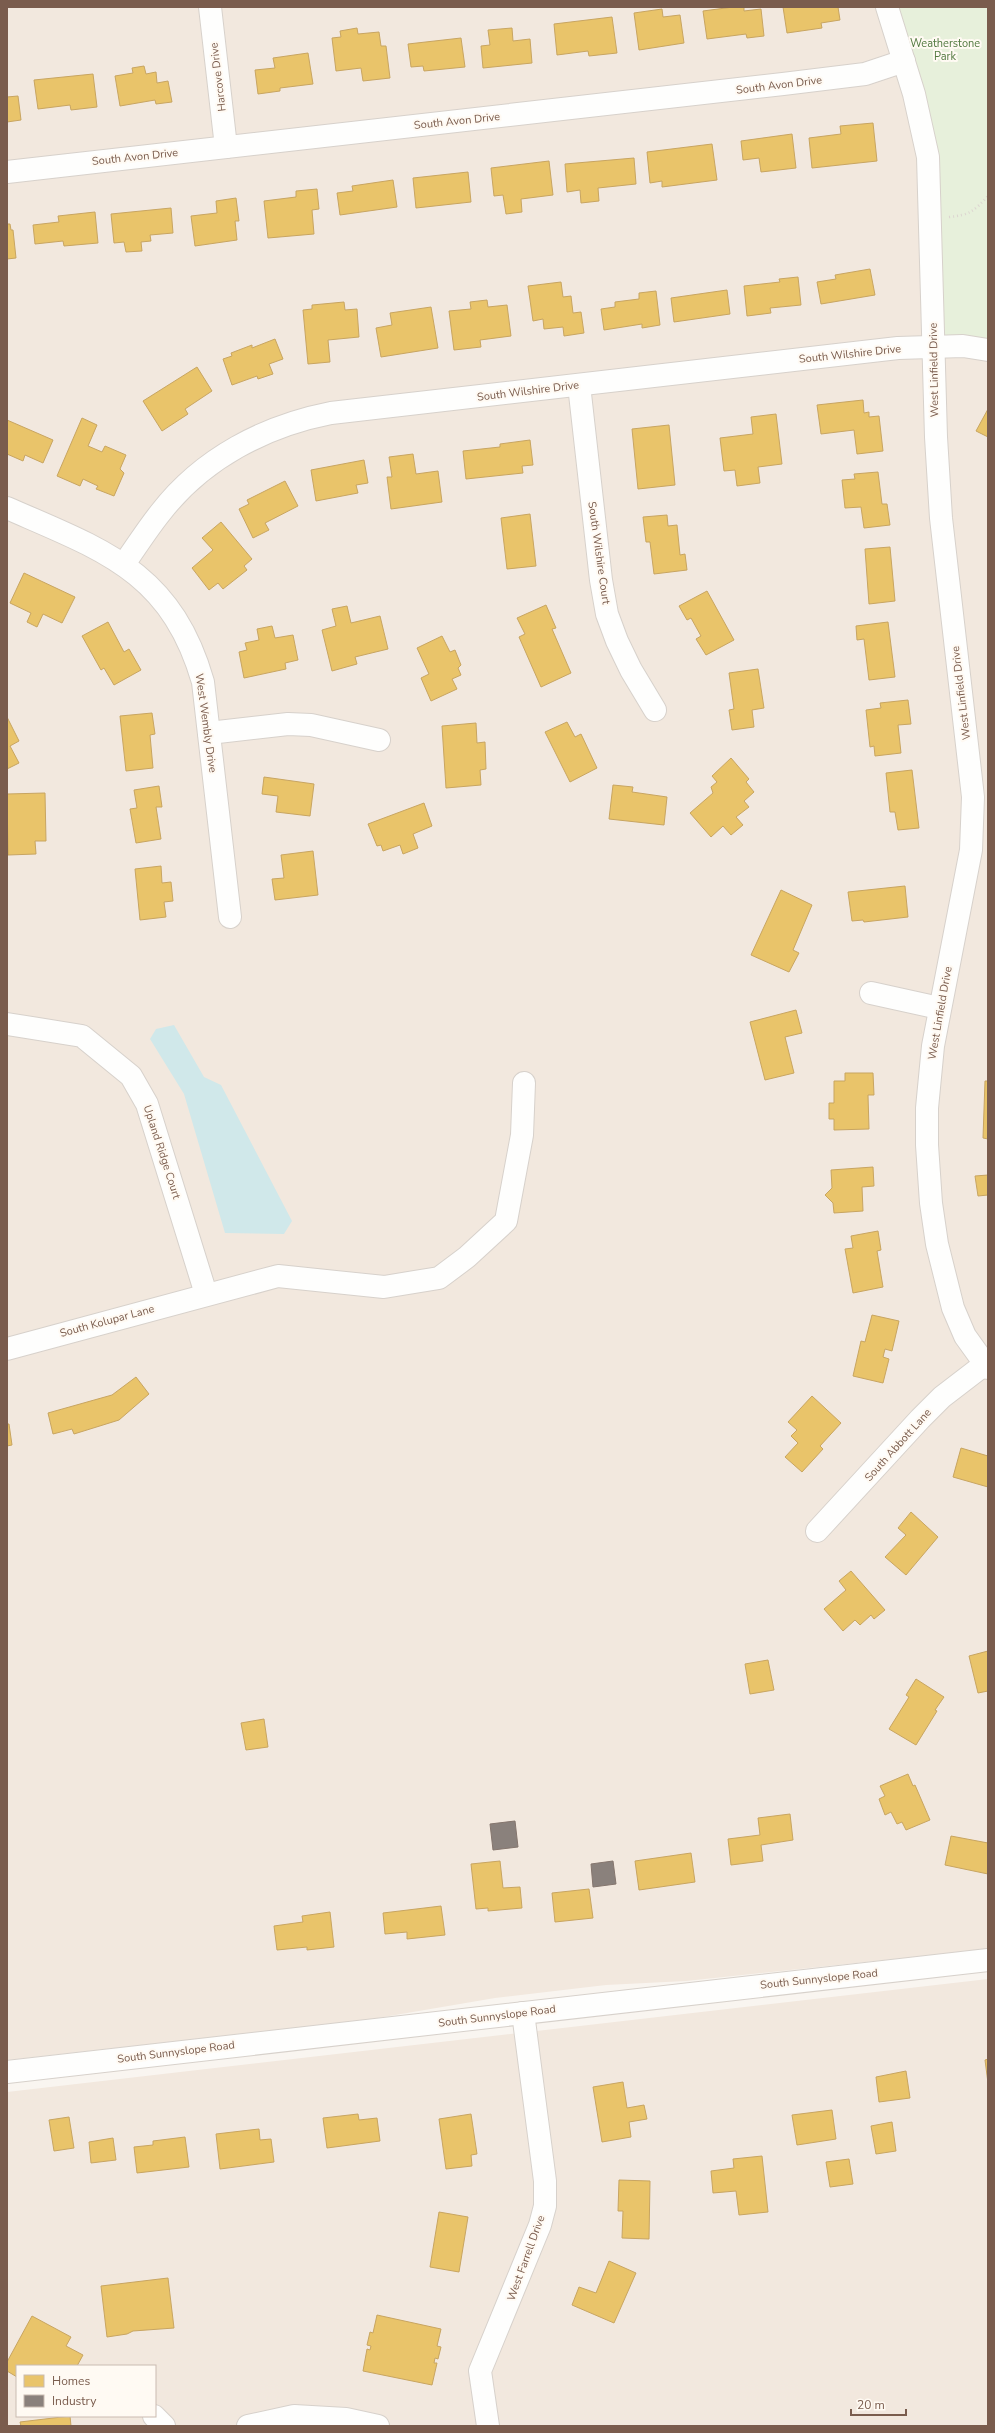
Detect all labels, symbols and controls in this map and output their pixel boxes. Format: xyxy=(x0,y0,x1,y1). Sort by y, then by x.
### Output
park label: Weatherstone Park xyxy=(910,36,980,64)
street label: Harcove Drive xyxy=(206,41,230,112)
street label: South Avon Drive xyxy=(735,72,823,98)
street label: South Avon Drive xyxy=(413,109,501,133)
street label: South Avon Drive xyxy=(91,145,179,169)
street label: West Linfield Drive xyxy=(926,322,942,417)
street label: South Wilshire Drive xyxy=(798,341,902,367)
street label: South Wilshire Drive xyxy=(476,377,580,405)
street label: South Wilshire Court xyxy=(584,501,614,606)
street label: West Linfield Drive xyxy=(948,645,974,741)
street label: West Wembly Drive xyxy=(192,672,220,774)
street label: West Linfield Drive xyxy=(924,965,956,1061)
street label: Upland Ridge Court xyxy=(140,1103,184,1201)
street label: South Kolupar Lane xyxy=(58,1301,156,1341)
street label: South Abbott Lane xyxy=(861,1405,935,1485)
street label: South Sunnyslope Road xyxy=(759,1965,879,1993)
street label: South Sunnyslope Road xyxy=(437,2001,557,2031)
street label: South Sunnyslope Road xyxy=(116,2037,236,2067)
street label: West Farrell Drive xyxy=(504,2213,548,2303)
legend xyxy=(16,2365,156,2417)
text: Homes xyxy=(52,2373,90,2389)
scale bar xyxy=(851,2391,906,2417)
text: Industry xyxy=(52,2393,97,2409)
text: 20 m xyxy=(857,2397,885,2413)

